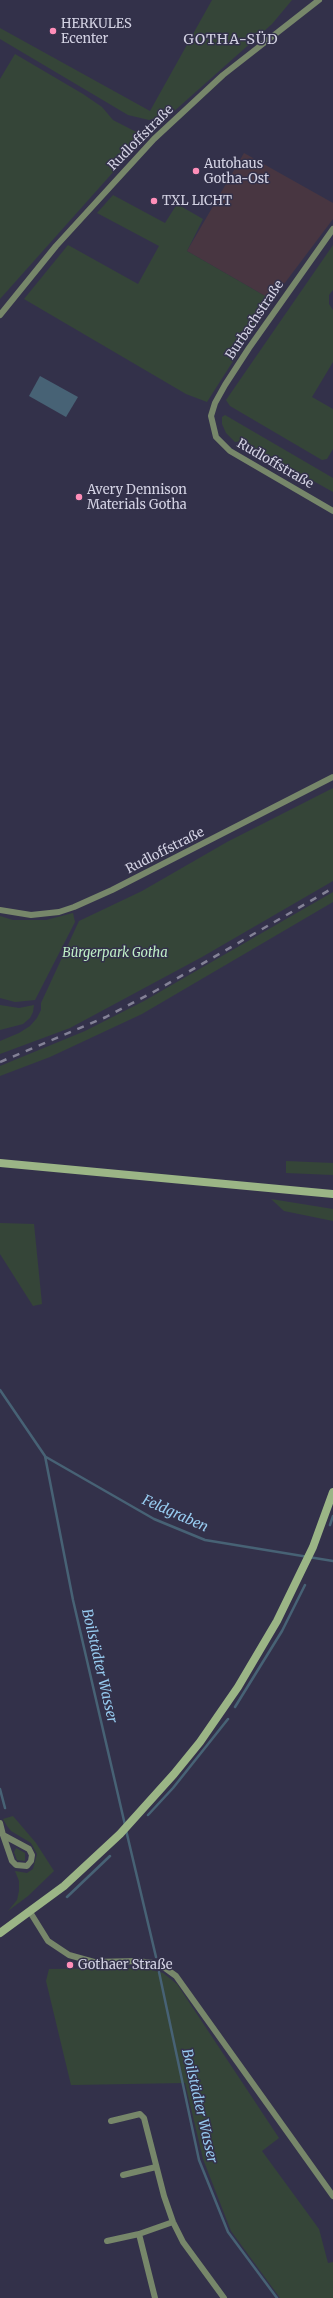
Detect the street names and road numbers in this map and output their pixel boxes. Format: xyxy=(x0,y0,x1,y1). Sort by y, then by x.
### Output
street label: Rudloffstraße xyxy=(105,102,177,174)
street label: Burbachstraße xyxy=(223,278,287,362)
street label: Rudloffstraße xyxy=(234,436,316,492)
street label: Rudloffstraße xyxy=(123,825,207,877)

